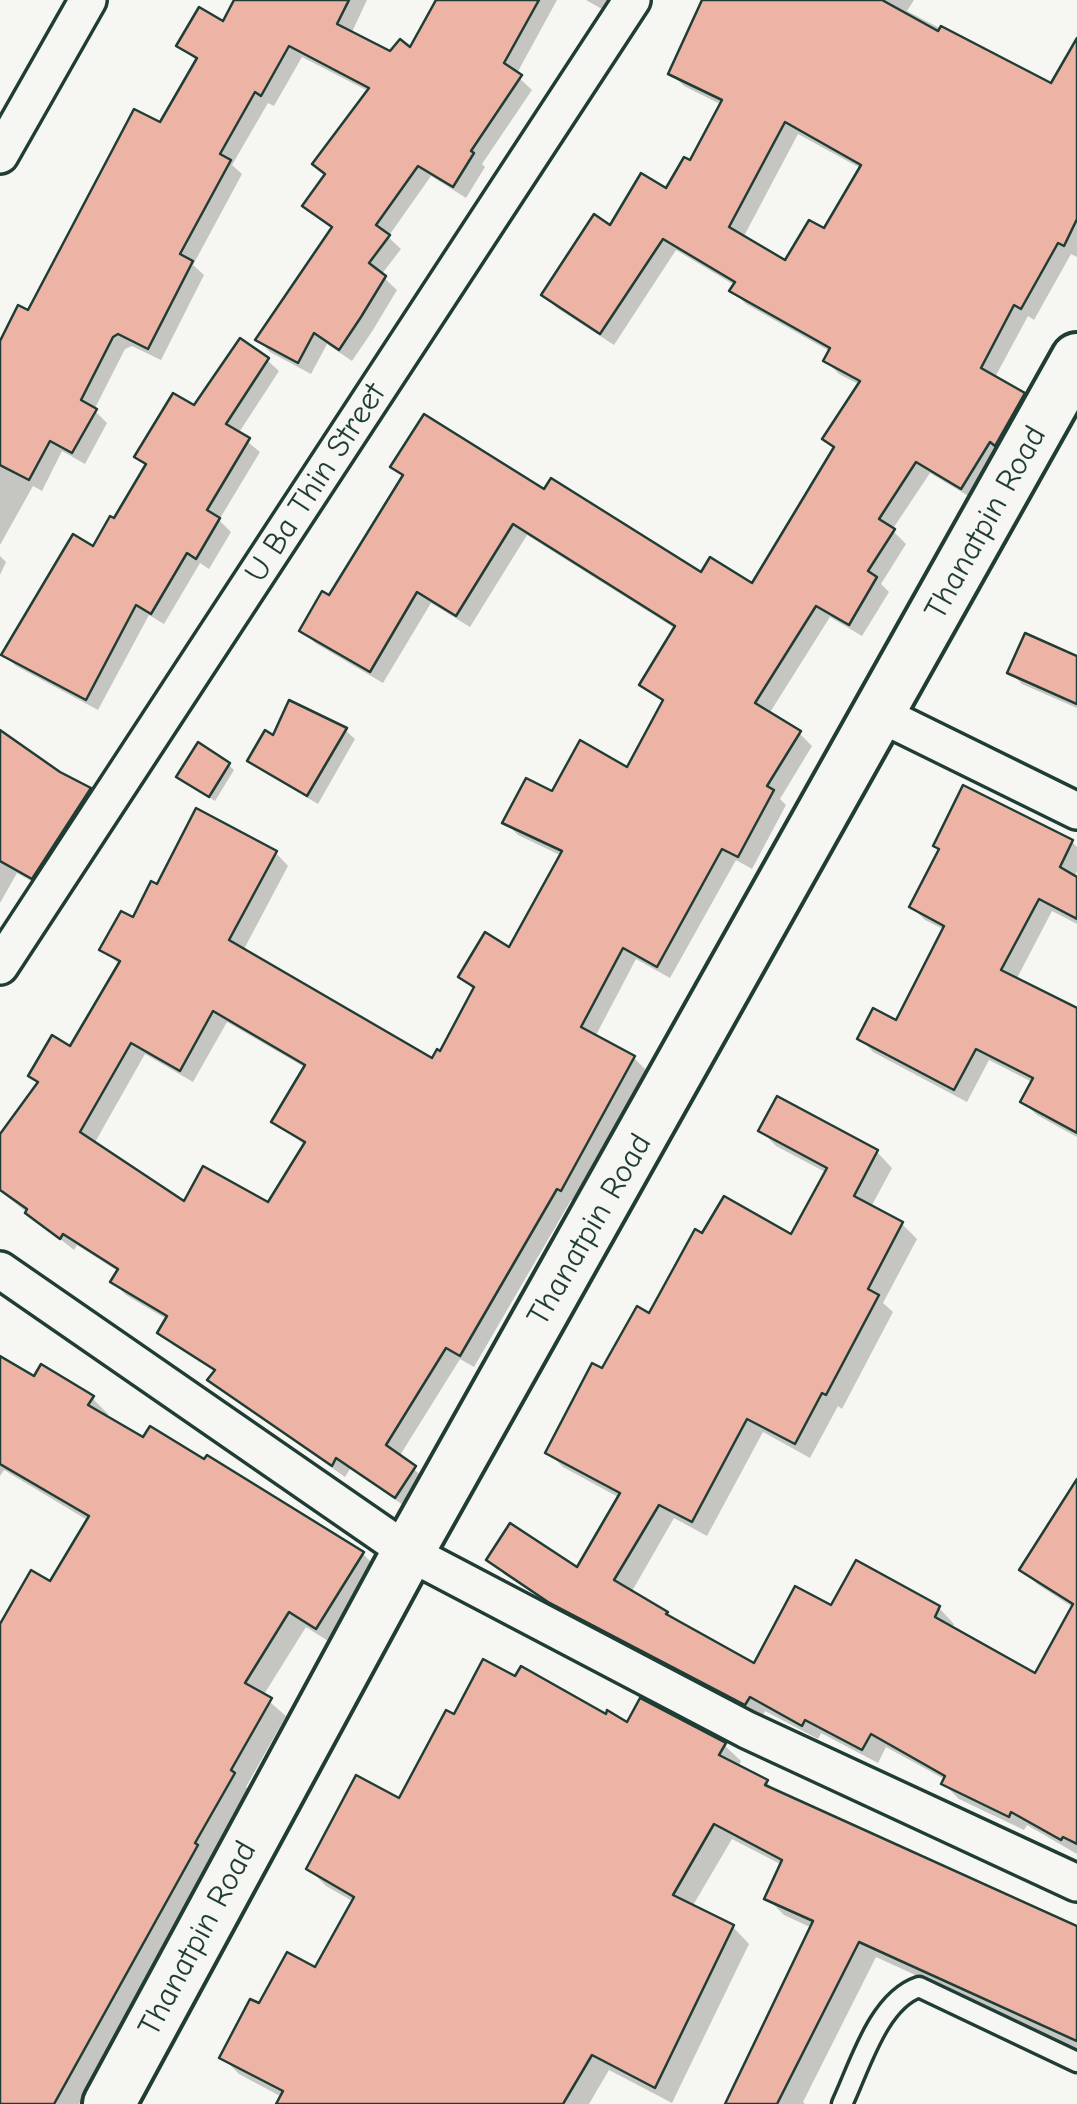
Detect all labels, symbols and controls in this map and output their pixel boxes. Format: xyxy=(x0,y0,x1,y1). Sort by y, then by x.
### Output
street label: U Ba Thin Street xyxy=(237,376,395,590)
street label: Thanatpin Road xyxy=(917,419,1055,627)
street label: Thanatpin Road xyxy=(520,1127,660,1333)
street label: Thanatpin Road xyxy=(130,1835,266,2043)

